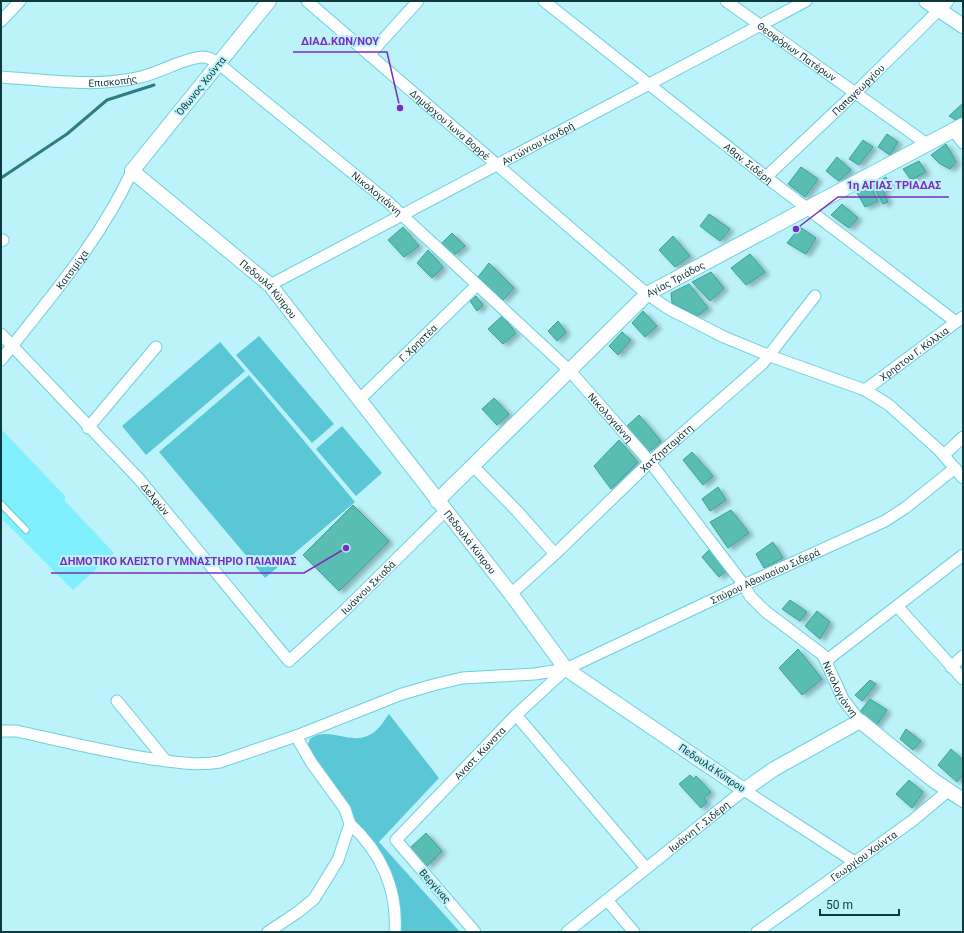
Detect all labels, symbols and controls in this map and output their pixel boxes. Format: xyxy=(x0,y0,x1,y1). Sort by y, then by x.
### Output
street label: Θεοφόρων Πατέρων xyxy=(755,20,838,83)
callout: ΔΙΑΔ.ΚΩΝ/ΝΟΥ xyxy=(293,29,387,52)
text: ΔΙΑΔ.ΚΩΝ/ΝΟΥ xyxy=(301,35,379,48)
street label: Όθωνος Χούντα xyxy=(173,54,229,119)
street label: Παπαγεωργίου xyxy=(830,62,886,117)
street label: Επισκοπής xyxy=(88,73,138,88)
street label: Δημάρχου Ίωνα Βορρέ xyxy=(408,87,492,162)
street label: Αντώνιου Κανδρή xyxy=(500,120,576,167)
street label: Αθαν. Σιδέρη xyxy=(722,141,775,186)
street label: Νικολογιάννη xyxy=(350,169,404,218)
callout: 1η ΑΓΙΑΣ ΤΡΙΑΔΑΣ xyxy=(838,174,949,197)
text: 1η ΑΓΙΑΣ ΤΡΙΑΔΑΣ xyxy=(847,179,941,192)
street label: Κατσιμίχα xyxy=(54,247,90,291)
street label: Πεδουλά Κύπρου xyxy=(238,257,299,320)
street label: Αγίας Τριάδος xyxy=(644,259,707,299)
street label: Γ. Χρηστέα xyxy=(397,322,439,364)
street label: Χρηστου Γ. Κόλλια xyxy=(877,324,951,383)
street label: Νικολογιάννη xyxy=(586,390,635,444)
street label: Χατζησταμάτη xyxy=(638,422,695,474)
street label: Δελφών xyxy=(139,481,172,517)
street label: Πεδουλά Κύπρου xyxy=(442,508,498,576)
street label: Σπύρου Αθανασίου Σιδερά xyxy=(709,546,822,606)
callout: ΔΗΜΟΤΙΚΟ ΚΛΕΙΣΤΟ ΓΥΜΝΑΣΤΗΡΙΟ ΠΑΙΑΝΙΑΣ xyxy=(51,550,304,573)
text: ΔΗΜΟΤΙΚΟ ΚΛΕΙΣΤΟ ΓΥΜΝΑΣΤΗΡΙΟ ΠΑΙΑΝΙΑΣ xyxy=(60,555,296,568)
street label: Ιωάννου Σκιαδά xyxy=(339,558,397,616)
street label: Νικολογιάννη xyxy=(821,659,860,719)
street label: Αναστ. Κώνστα xyxy=(452,724,508,781)
street label: Πεδουλά Κύπρου xyxy=(677,742,747,794)
street label: Ιωάννη Γ. Σιδέρη xyxy=(666,799,731,854)
street label: Γεωργίου Χούντα xyxy=(828,828,899,883)
street label: Βεργίνας xyxy=(417,867,453,906)
scale bar xyxy=(820,891,899,917)
text: 50 m xyxy=(826,898,853,912)

